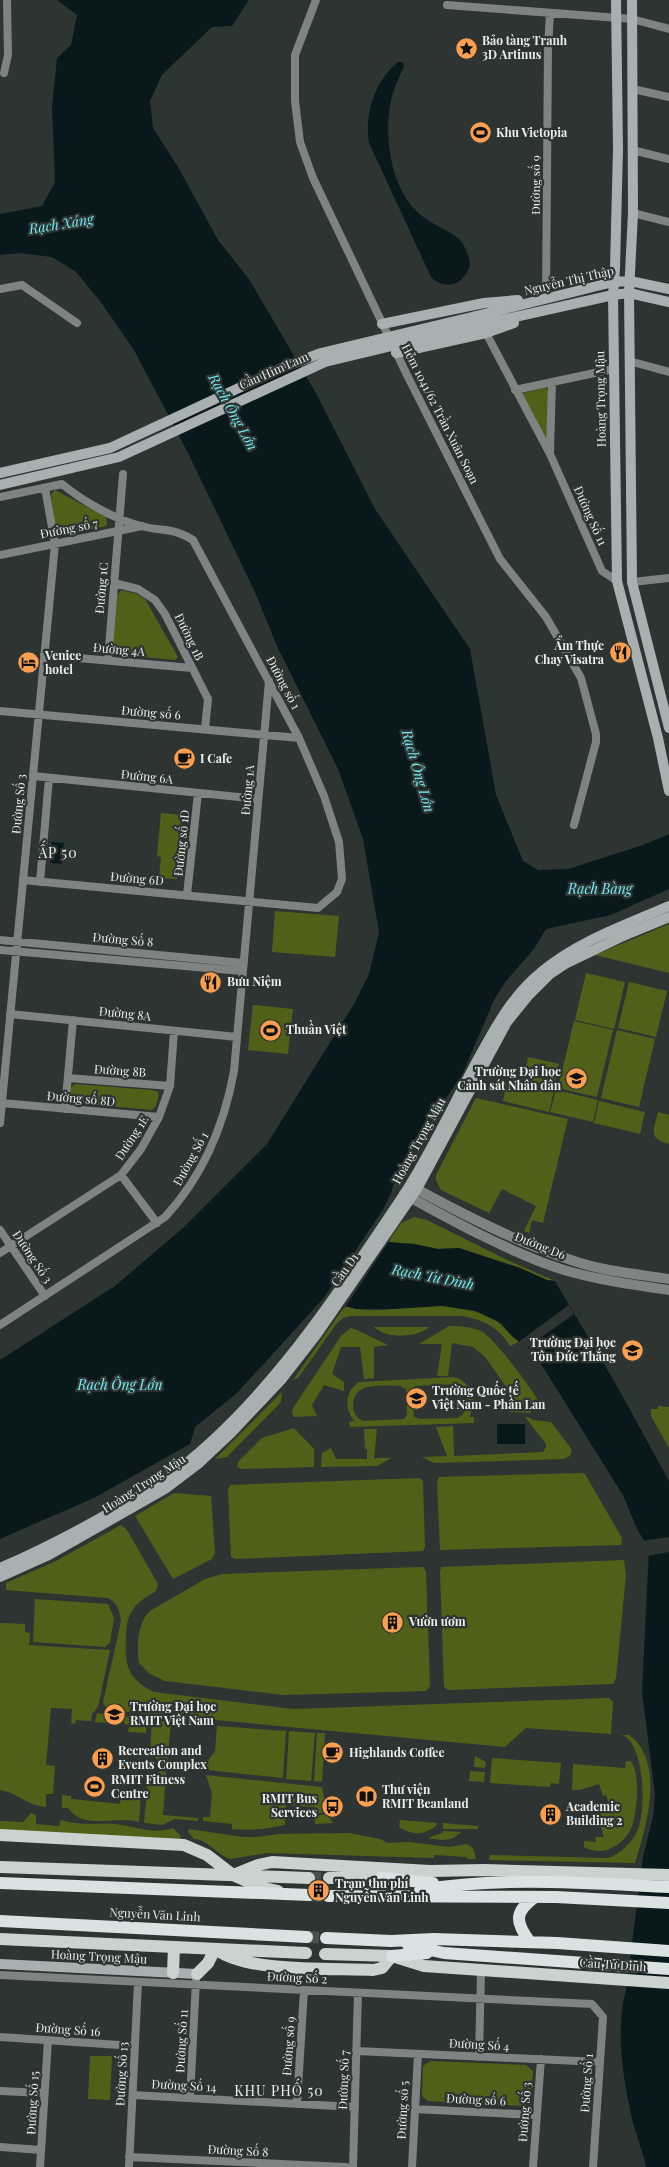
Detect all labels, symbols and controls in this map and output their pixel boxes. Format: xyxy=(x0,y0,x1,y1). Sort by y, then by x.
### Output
place label: Bảo tàng Tranh 3D Artinus xyxy=(482,32,568,62)
place icon: Bảo tàng Tranh 3D Artinus xyxy=(454,36,478,60)
sports icon: Khu Vietopia xyxy=(468,121,492,145)
place label: Khu Vietopia xyxy=(496,124,568,140)
street label: Đường số 9 xyxy=(527,155,543,215)
water label: Rạch Xáng xyxy=(26,209,96,238)
street label: Nguyễn Thị Thập xyxy=(522,262,615,298)
street label: Hẻm 1041/62 Trần Xuân Soạn xyxy=(399,341,483,486)
street label: Cầu Him Lam xyxy=(236,348,311,392)
street label: Hoàng Trọng Mậu xyxy=(591,351,609,447)
water label: Rạch Ông Lớn xyxy=(204,369,262,454)
street label: Đường Số 11 xyxy=(571,483,611,548)
street label: Đường số 7 xyxy=(39,515,99,541)
street label: Đường 1C xyxy=(91,562,111,614)
street label: Đường 1B xyxy=(172,610,208,663)
place label: Ẩm Thực Chay Visatra xyxy=(535,635,605,667)
street label: Đường 4A xyxy=(93,639,146,659)
restaurant icon: Ẩm Thực Chay Visatra xyxy=(608,641,632,665)
place label: Venice hotel xyxy=(44,647,81,677)
hotel icon: Venice hotel xyxy=(17,651,41,675)
street label: Đường số 1 xyxy=(263,653,305,712)
street label: Đường số 6 xyxy=(121,701,182,723)
water label: Rạch Ông Lớn xyxy=(397,726,439,814)
cafe icon: I Cafe xyxy=(172,747,196,771)
place label: I Cafe xyxy=(200,750,232,766)
street label: Đường 1A xyxy=(237,764,257,816)
street label: Đường 6A xyxy=(120,765,174,787)
street label: Đường Số 3 xyxy=(7,773,29,835)
street label: Đường số 1D xyxy=(170,809,192,877)
district label: ẤP 50 xyxy=(37,840,78,862)
street label: Đường 6D xyxy=(110,868,165,888)
water label: Rạch Bàng xyxy=(567,879,634,898)
street label: Đường Số 8 xyxy=(92,928,154,950)
restaurant icon: Bưu Niệm xyxy=(199,970,223,994)
place label: Bưu Niệm xyxy=(227,973,282,989)
street label: Đường 8A xyxy=(98,1002,152,1024)
sports icon: Thuần Việt xyxy=(258,1018,282,1042)
place label: Thuần Việt xyxy=(286,1019,347,1037)
street label: Đường 8B xyxy=(93,1060,147,1080)
place label: Trường Đại học Cảnh sát Nhân dân xyxy=(457,1063,562,1093)
school or university icon: Trường Đại học Cảnh sát Nhân dân xyxy=(565,1067,589,1091)
street label: Đường số 8D xyxy=(46,1087,116,1109)
street label: Hoàng Trọng Mậu xyxy=(388,1094,448,1187)
street label: Đường 1E xyxy=(111,1112,152,1163)
street label: Đường Số 1 xyxy=(169,1128,212,1188)
street label: Đường Số 3 xyxy=(9,1227,56,1286)
street label: Đường D6 xyxy=(513,1228,568,1263)
street label: Cầu D1 xyxy=(327,1249,362,1289)
water label: Rạch Tư Dinh xyxy=(389,1259,476,1294)
place label: Trường Đại học Tôn Đức Thắng xyxy=(530,1334,616,1364)
school or university icon: Trường Đại học Tôn Đức Thắng xyxy=(620,1338,644,1362)
water label: Rạch Ông Lớn xyxy=(76,1375,163,1394)
place label: Trường Quốc tế Việt Nam - Phần Lan xyxy=(431,1380,546,1412)
school or university icon: Trường Quốc tế Việt Nam - Phần Lan xyxy=(404,1386,428,1410)
street label: Hoàng Trọng Mậu xyxy=(99,1450,188,1516)
building icon: Vườn ươm xyxy=(381,1610,405,1634)
place label: Vườn ươm xyxy=(408,1613,466,1629)
place label: Trường Đại học RMIT Việt Nam xyxy=(130,1698,216,1728)
school or university icon: Trường Đại học RMIT Việt Nam xyxy=(102,1702,126,1726)
cafe icon: Highlands Coffee xyxy=(321,1741,345,1765)
place label: Recreation and Events Complex xyxy=(118,1742,207,1772)
place label: Highlands Coffee xyxy=(349,1744,444,1760)
building icon: Recreation and Events Complex xyxy=(90,1746,114,1770)
place label: RMIT Fitness Centre xyxy=(111,1771,186,1801)
sports icon: RMIT Fitness Centre xyxy=(83,1775,107,1799)
place label: Thư viện RMIT Beanland xyxy=(382,1781,469,1811)
library icon: Thư viện RMIT Beanland xyxy=(354,1785,378,1809)
place label: RMIT Bus Services xyxy=(262,1790,317,1820)
bus stop icon: RMIT Bus Services xyxy=(321,1794,345,1818)
place label: Academic Building 2 xyxy=(565,1798,623,1828)
building icon: Academic Building 2 xyxy=(538,1802,562,1826)
place label: Trạm thu phí Nguyễn Văn Linh xyxy=(335,1875,429,1905)
building icon: Trạm thu phí Nguyễn Văn Linh xyxy=(307,1879,331,1903)
street label: Nguyễn Văn Linh xyxy=(109,1904,201,1924)
street label: Hoàng Trọng Mậu xyxy=(51,1945,148,1967)
street label: Cầu Tư Dinh xyxy=(579,1954,647,1974)
street label: Đường Số 2 xyxy=(266,1967,328,1987)
street label: Đường Số 11 xyxy=(171,2008,191,2073)
street label: Đường số 9 xyxy=(278,2016,298,2076)
street label: Đường Số 16 xyxy=(35,2019,101,2039)
street label: Đường Số 4 xyxy=(449,2034,510,2054)
street label: Đường Số 13 xyxy=(111,2041,131,2106)
street label: Đường Số 7 xyxy=(334,2050,352,2110)
street label: Đường Số 1 xyxy=(576,2052,596,2113)
street label: Đường Số 15 xyxy=(22,2071,42,2135)
street label: Đường Số 14 xyxy=(151,2075,217,2095)
district label: KHU PHỐ 50 xyxy=(234,2078,324,2100)
street label: Đường số 5 xyxy=(392,2080,412,2140)
street label: Đường Số 3 xyxy=(514,2081,534,2142)
street label: Đường số 6 xyxy=(446,2089,506,2109)
street label: Đường Số 8 xyxy=(207,2140,269,2160)

